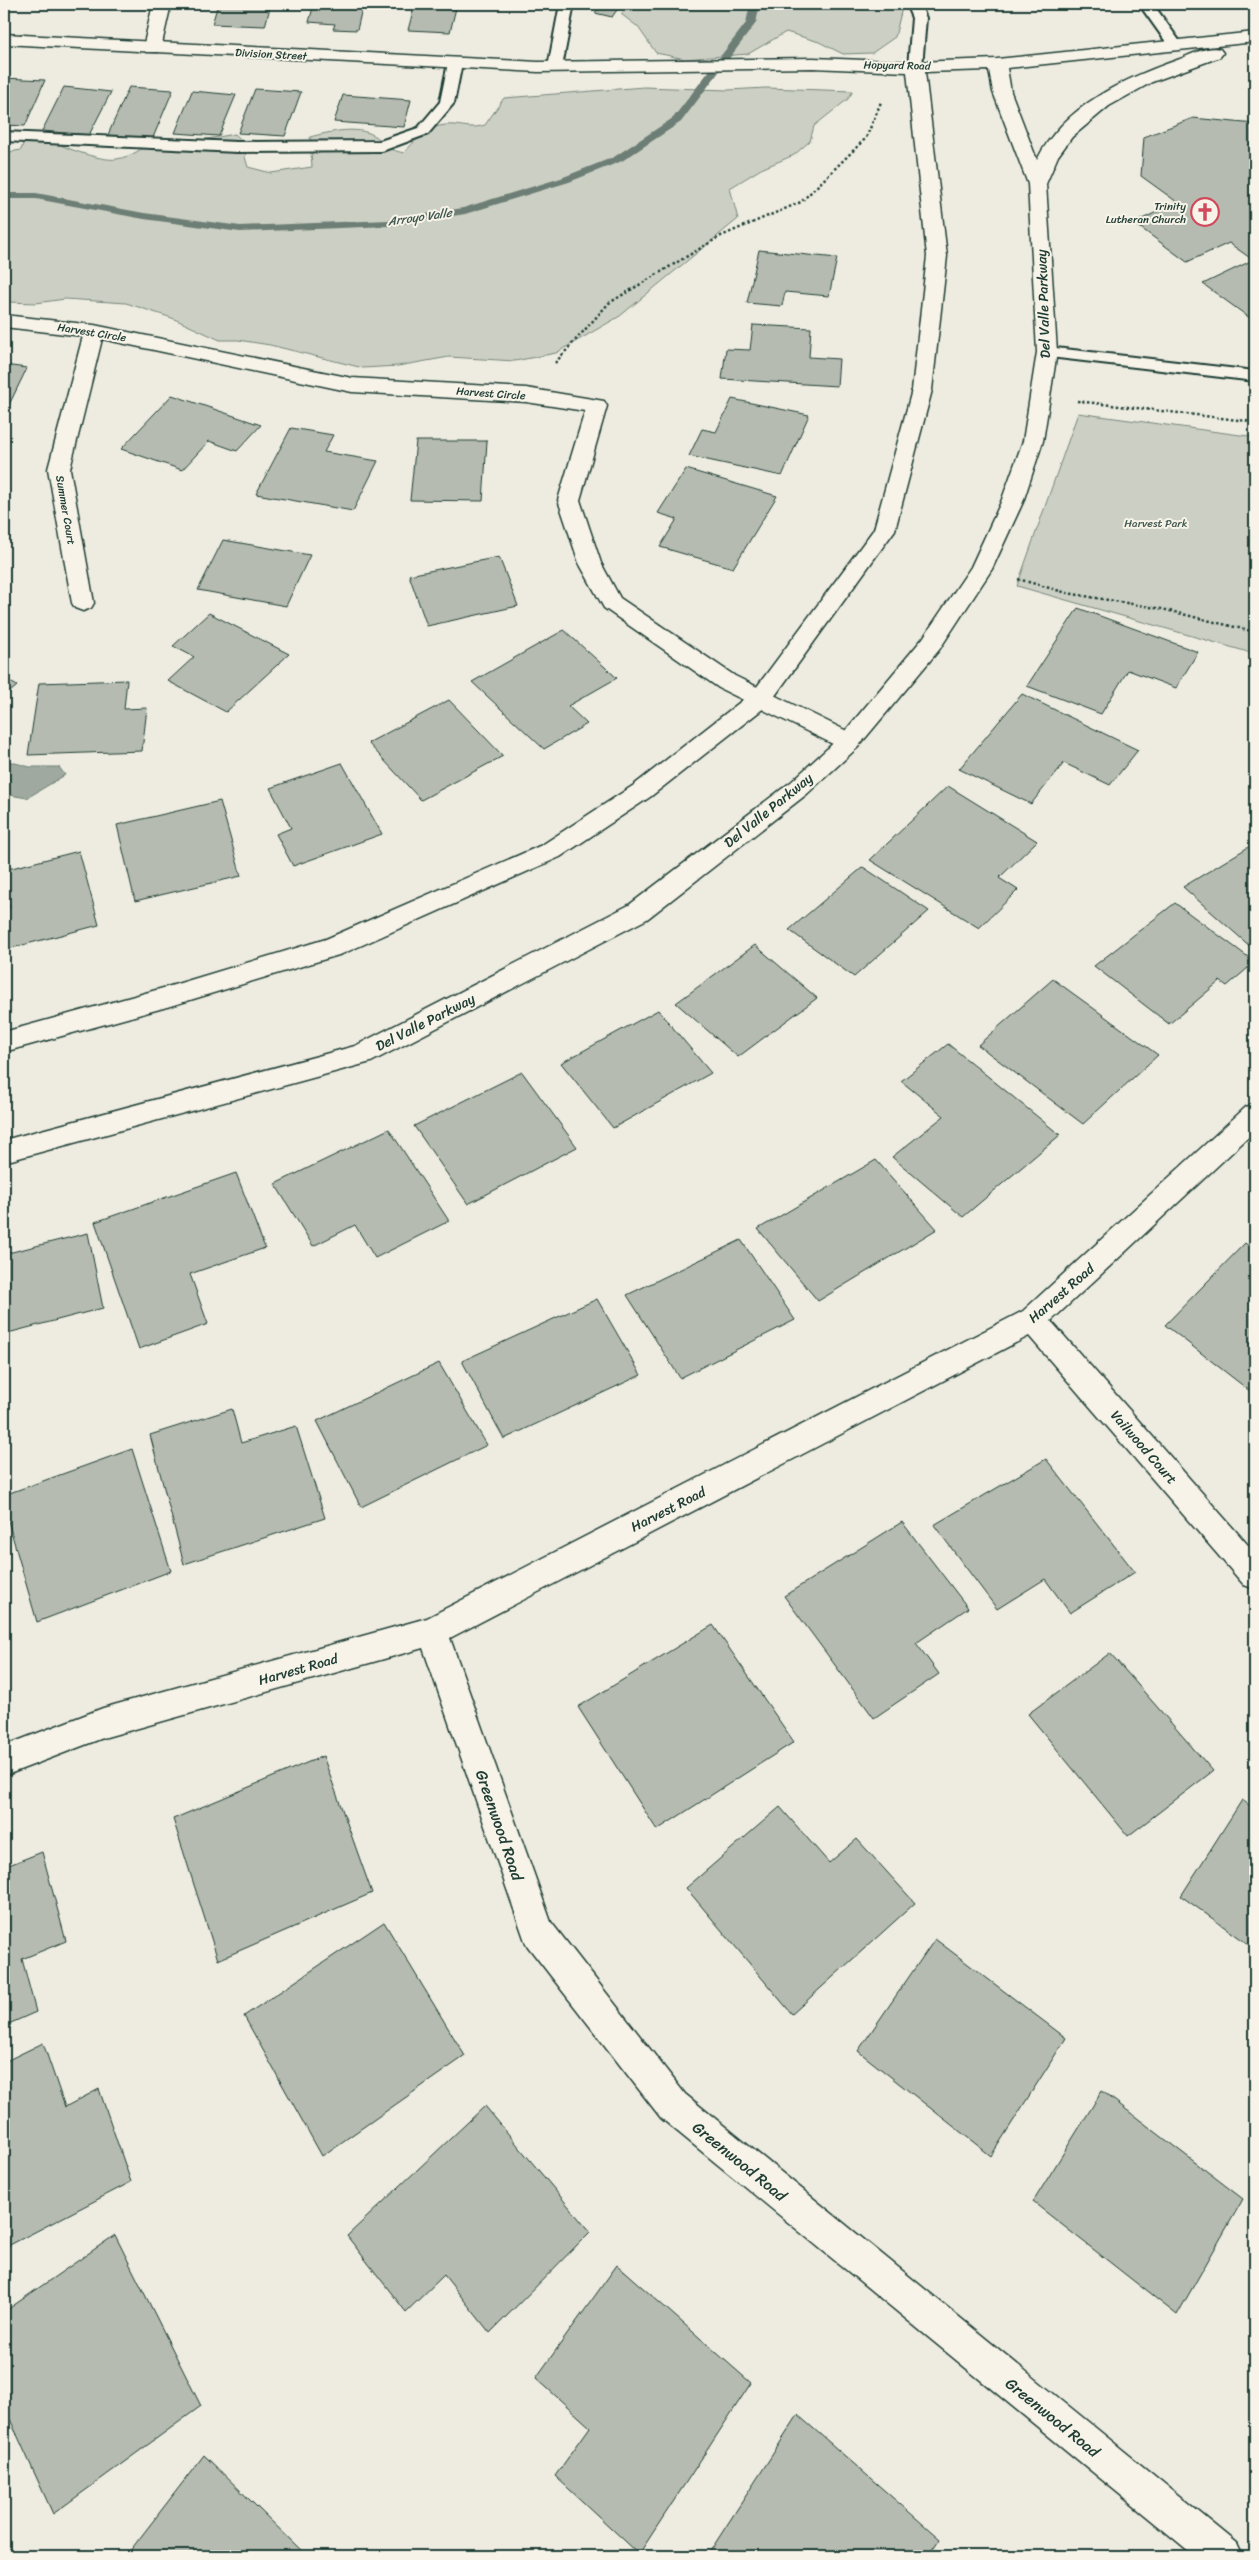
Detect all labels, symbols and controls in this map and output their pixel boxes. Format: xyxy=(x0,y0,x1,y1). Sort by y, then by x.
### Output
street label: Division Street xyxy=(235,43,308,66)
street label: Hopyard Road xyxy=(863,55,932,76)
place label: Trinity Lutheran Church xyxy=(1106,197,1186,229)
church icon: Trinity Lutheran Church xyxy=(1190,197,1220,227)
water label: Arroyo Valle xyxy=(386,201,455,233)
street label: Del Valle Parkway xyxy=(1029,248,1058,359)
street label: Harvest Circle xyxy=(56,318,128,347)
street label: Harvest Circle xyxy=(456,382,527,405)
street label: Summer Court xyxy=(50,474,81,547)
park label: Harvest Park xyxy=(1124,514,1188,533)
street label: Del Valle Parkway xyxy=(718,766,819,854)
street label: Del Valle Parkway xyxy=(371,986,480,1058)
street label: Harvest Road xyxy=(1022,1256,1102,1330)
street label: Vailwood Court xyxy=(1104,1404,1183,1490)
street label: Harvest Road xyxy=(626,1479,712,1539)
street label: Harvest Road xyxy=(255,1646,342,1693)
street label: Greenwood Road xyxy=(467,1766,533,1886)
street label: Greenwood Road xyxy=(686,2114,795,2210)
street label: Greenwood Road xyxy=(999,2370,1108,2466)

